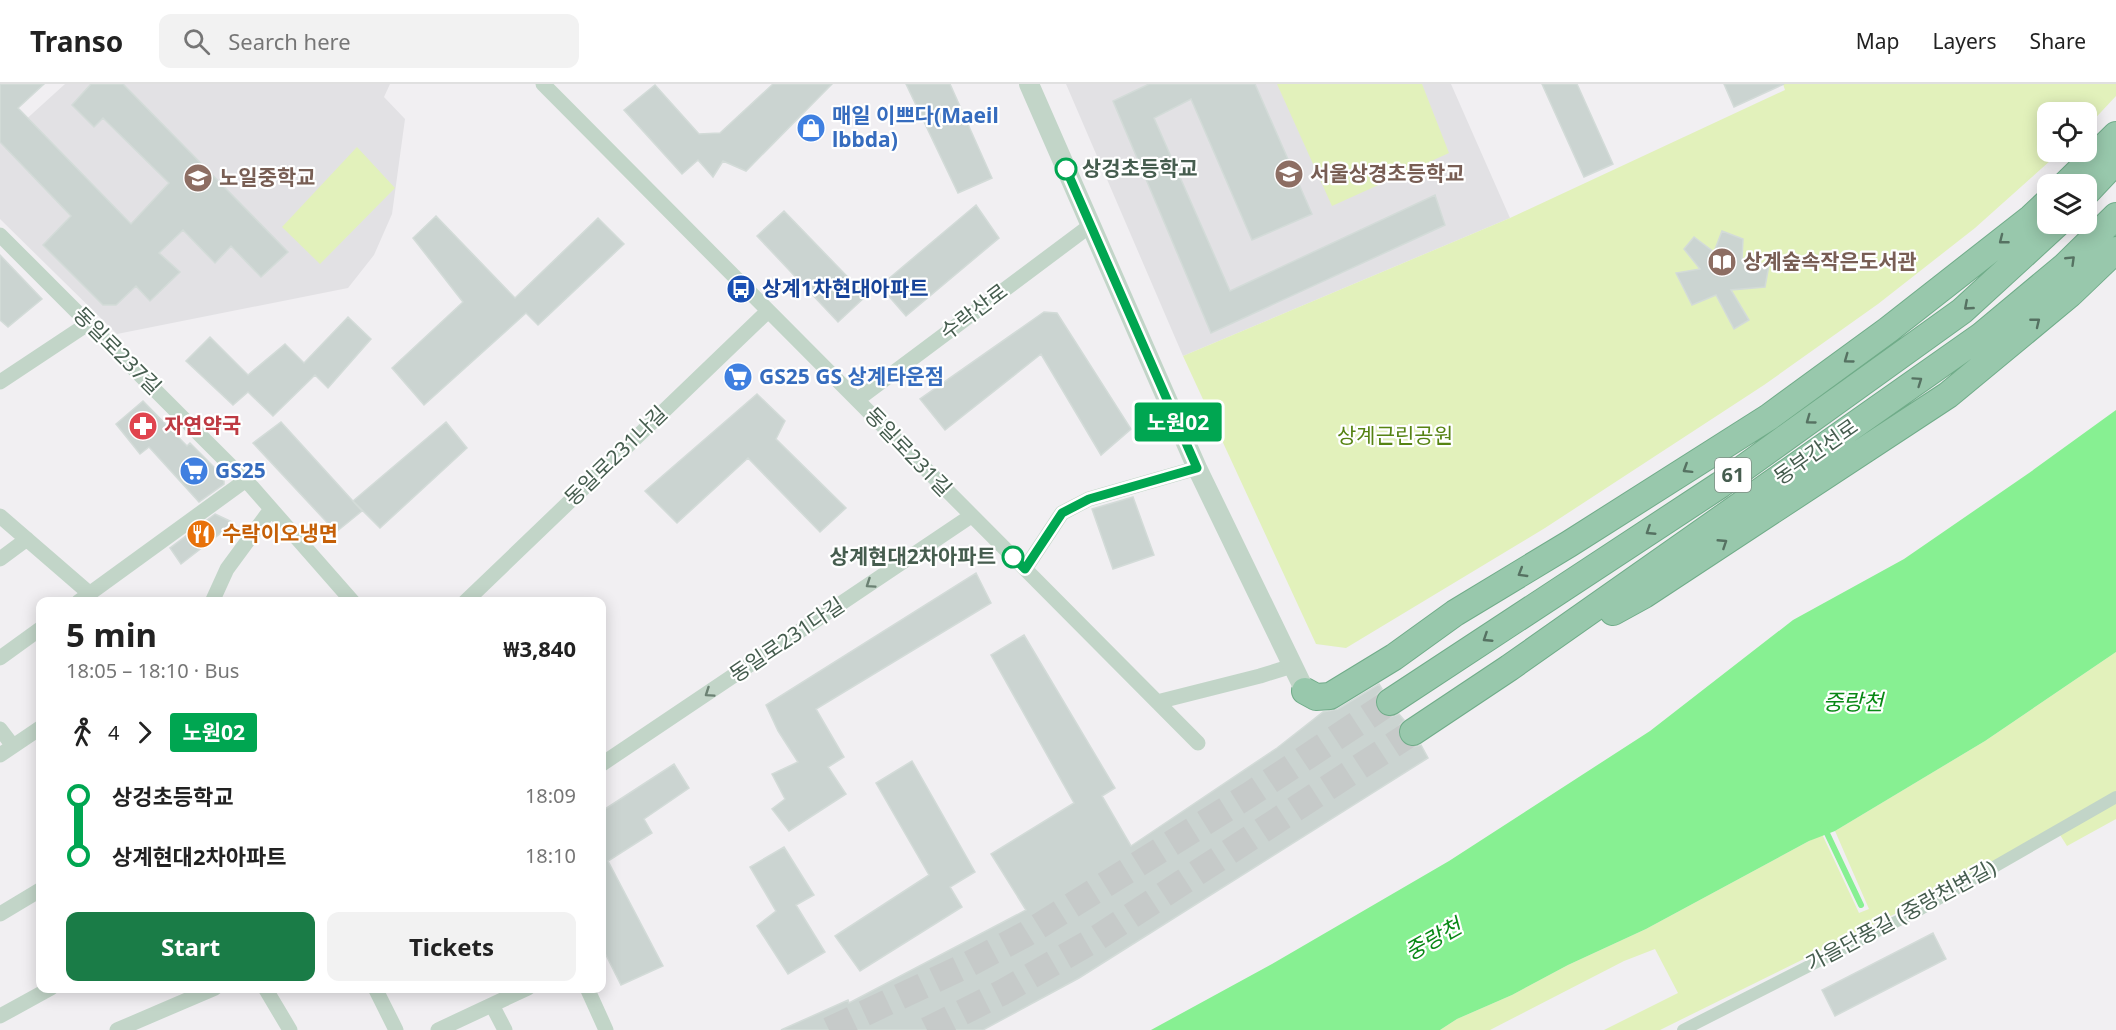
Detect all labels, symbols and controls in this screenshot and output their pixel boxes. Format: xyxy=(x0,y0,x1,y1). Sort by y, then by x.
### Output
search box xyxy=(159,14,579,68)
text: Transo xyxy=(30,22,123,60)
icon: search xyxy=(180,25,213,58)
text: Search here xyxy=(228,26,351,56)
text: Map xyxy=(1856,27,1900,55)
text: Layers xyxy=(1933,27,1997,55)
text: Share xyxy=(2030,27,2086,55)
place label: 매일 이쁘다(Maeil lbbda) xyxy=(832,101,999,153)
map controls xyxy=(2037,102,2097,234)
button: locate xyxy=(2037,102,2097,162)
shop icon: 매일 이쁘다(Maeil lbbda) xyxy=(795,112,827,144)
place label: 상겅초등학교 xyxy=(1082,154,1198,182)
marker: 상겅초등학교 xyxy=(1055,158,1077,180)
school or university icon: 서울상경초등학교 xyxy=(1273,158,1305,190)
place label: 서울상경초등학교 xyxy=(1310,159,1465,187)
school or university icon: 노일중학교 xyxy=(182,162,214,194)
place label: 노일중학교 xyxy=(219,163,316,191)
button: layers xyxy=(2037,174,2097,234)
one-way arrow xyxy=(1999,233,2010,244)
library icon: 상계숲속작은도서관 xyxy=(1706,246,1738,278)
place label: 상계숲속작은도서관 xyxy=(1743,247,1917,275)
one-way arrow xyxy=(2064,256,2074,267)
bus stop icon: 상계1차현대아파트 xyxy=(725,273,757,305)
place label: 상계1차현대아파트 xyxy=(762,274,929,302)
street label: 수락산로 xyxy=(934,277,1013,346)
one-way arrow xyxy=(1964,298,1975,309)
street label: 동일로237길 xyxy=(68,300,168,400)
one-way arrow xyxy=(2029,318,2040,329)
one-way arrow xyxy=(1844,352,1855,363)
supermarket icon: GS25 GS 상계타운점 xyxy=(722,361,754,393)
place label: GS25 GS 상계타운점 xyxy=(759,362,944,390)
one-way arrow xyxy=(1911,377,1922,388)
street label: 동일로231나길 xyxy=(558,399,673,511)
street label: 동일로231길 xyxy=(859,401,958,502)
line badge: 노원02 xyxy=(1136,402,1220,442)
text: 노원02 xyxy=(1147,408,1209,436)
pharmacy icon: 자연약국 xyxy=(127,410,159,442)
place label: 자연약국 xyxy=(164,411,241,439)
street label: 동부간선로 xyxy=(1768,412,1863,490)
one-way arrow xyxy=(1806,413,1817,424)
park label: 상계근린공원 xyxy=(1337,421,1453,449)
supermarket icon: GS25 xyxy=(178,455,210,487)
place label: GS25 xyxy=(215,456,266,484)
road number: 61 xyxy=(1715,458,1751,492)
one-way arrow xyxy=(1683,461,1693,473)
restaurant icon: 수락이오냉면 xyxy=(185,518,217,550)
place label: 수락이오냉면 xyxy=(222,519,338,547)
one-way arrow xyxy=(1646,524,1657,535)
one-way arrow xyxy=(1716,539,1727,550)
place label: 상계현대2차아파트 xyxy=(829,542,996,570)
marker: 상계현대2차아파트 xyxy=(1002,546,1024,568)
one-way arrow xyxy=(1518,565,1528,577)
one-way arrow xyxy=(866,577,877,588)
street label: 동일로231다길 xyxy=(724,590,849,688)
text: 5 min xyxy=(66,612,157,657)
one-way arrow xyxy=(1483,631,1494,642)
text: ₩3,840 xyxy=(503,633,576,663)
text: 18:05 – 18:10 · Bus xyxy=(66,657,239,684)
one-way arrow xyxy=(704,686,715,697)
water label: 중랑천 xyxy=(1823,686,1886,716)
icon: walk xyxy=(66,716,99,749)
icon: forward xyxy=(128,716,161,749)
text: 노원02 xyxy=(182,718,245,746)
text: 4 xyxy=(108,719,119,746)
text: 상겅초등학교 xyxy=(112,781,233,811)
text: 18:09 xyxy=(525,782,576,809)
text: 상계현대2차아파트 xyxy=(112,841,287,871)
text: 18:10 xyxy=(525,842,576,869)
street label: 가을단풍길 (중랑천변길) xyxy=(1801,853,2000,977)
water label: 중랑천 xyxy=(1399,909,1469,966)
button: Start xyxy=(66,912,315,981)
button: Tickets xyxy=(327,912,576,981)

